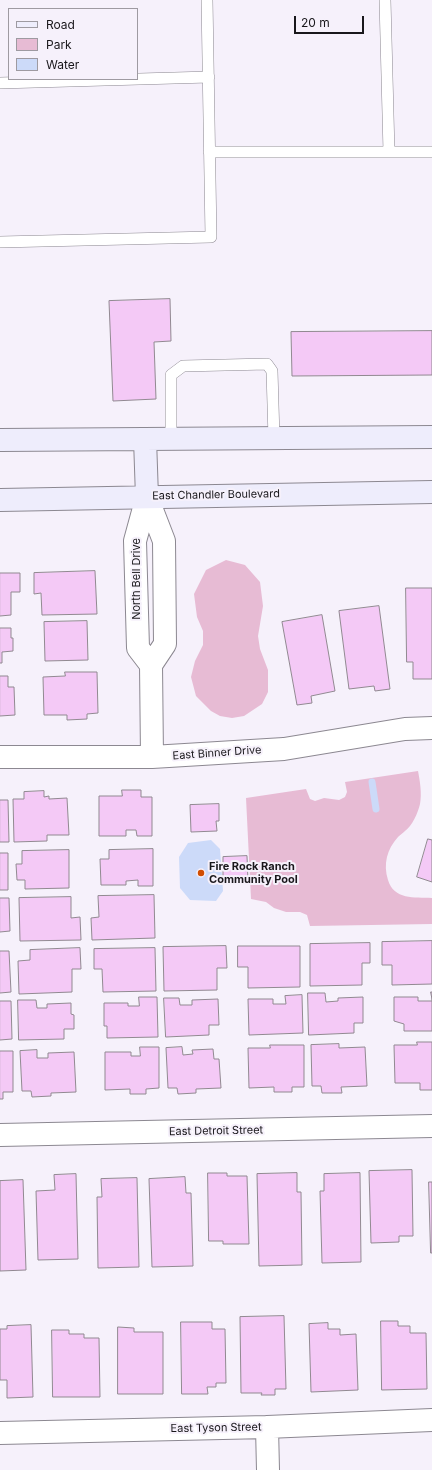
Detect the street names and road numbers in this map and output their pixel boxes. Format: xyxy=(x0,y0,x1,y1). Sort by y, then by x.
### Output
street label: East Chandler Boulevard xyxy=(152,487,280,503)
street label: North Bell Drive xyxy=(130,538,144,620)
street label: East Binner Drive xyxy=(172,743,262,763)
street label: East Detroit Street xyxy=(169,1124,263,1138)
street label: East Tyson Street xyxy=(170,1421,262,1435)

